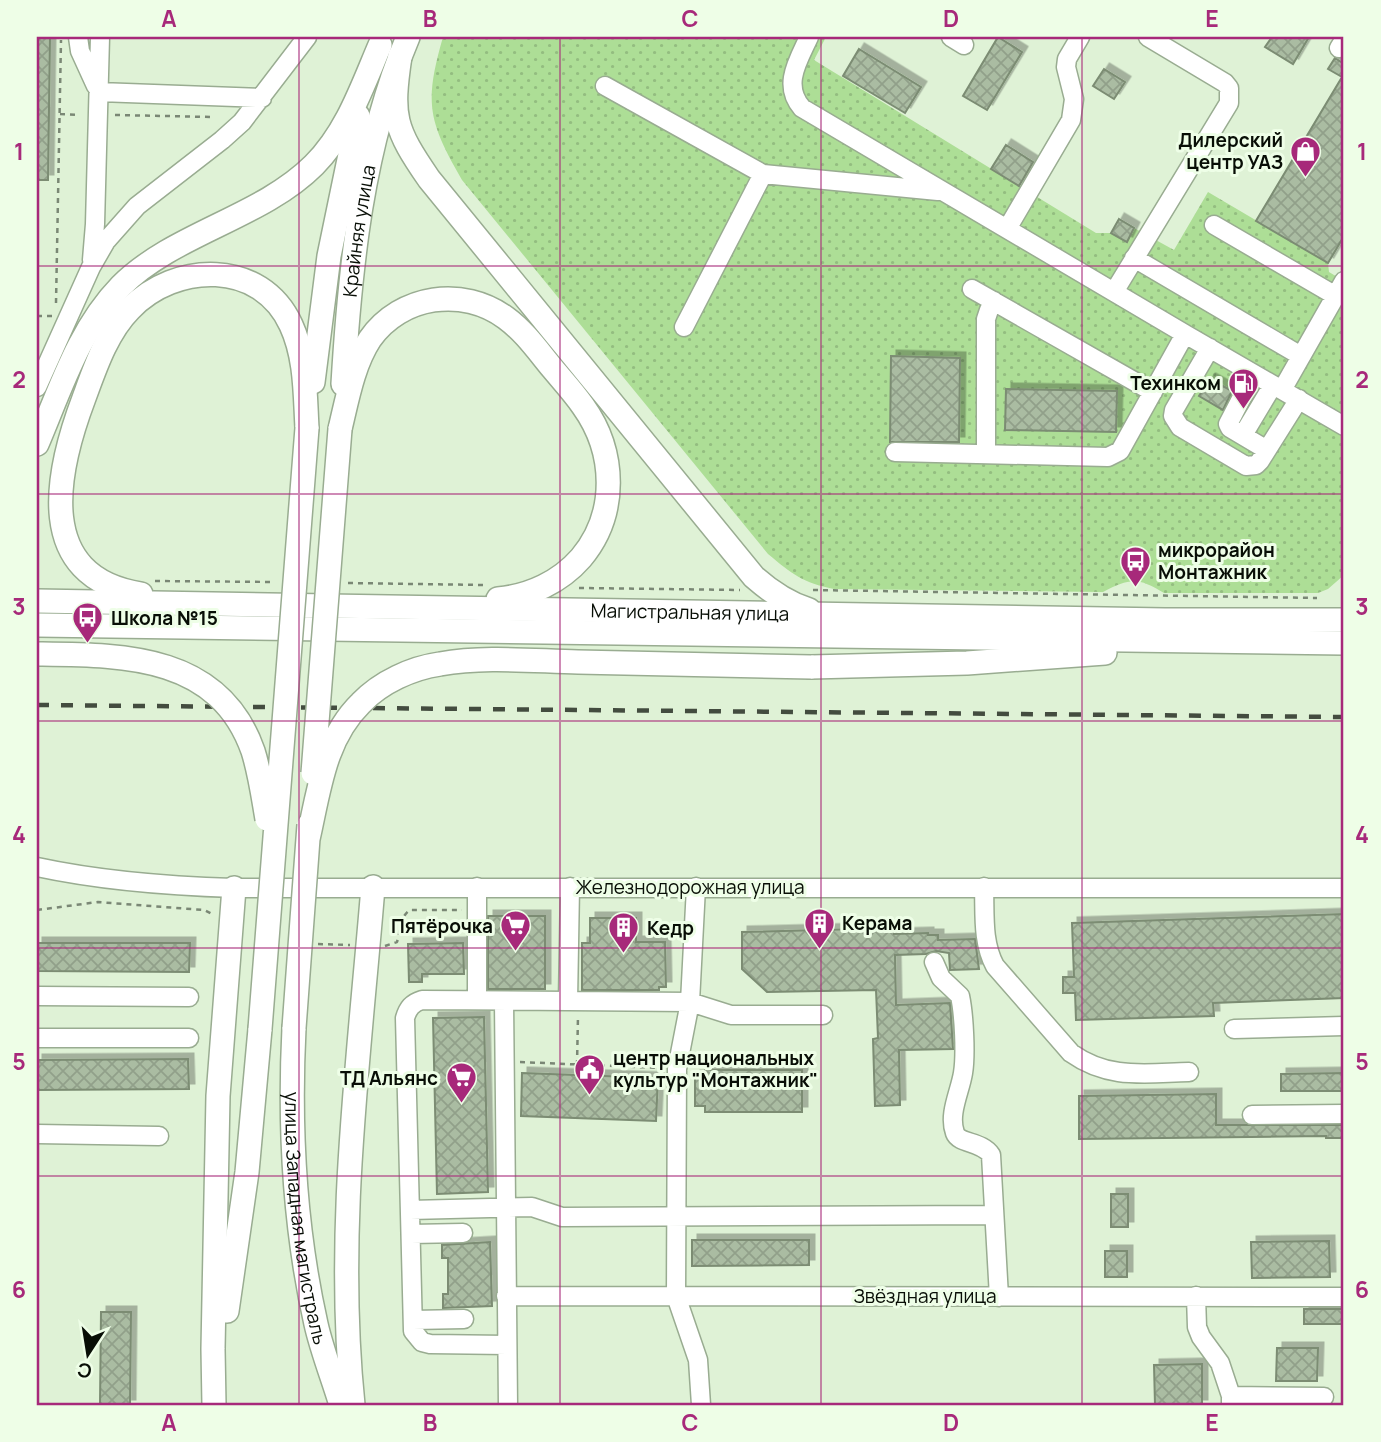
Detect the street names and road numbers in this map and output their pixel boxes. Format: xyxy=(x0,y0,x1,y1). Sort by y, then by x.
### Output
street label: Крайняя улица xyxy=(337,162,382,298)
street label: Магистральная улица xyxy=(590,597,789,627)
street label: Железнодорожная улица xyxy=(575,874,805,900)
street label: улица Западная магистраль xyxy=(279,1092,334,1347)
street label: Звёздная улица xyxy=(854,1283,997,1309)

